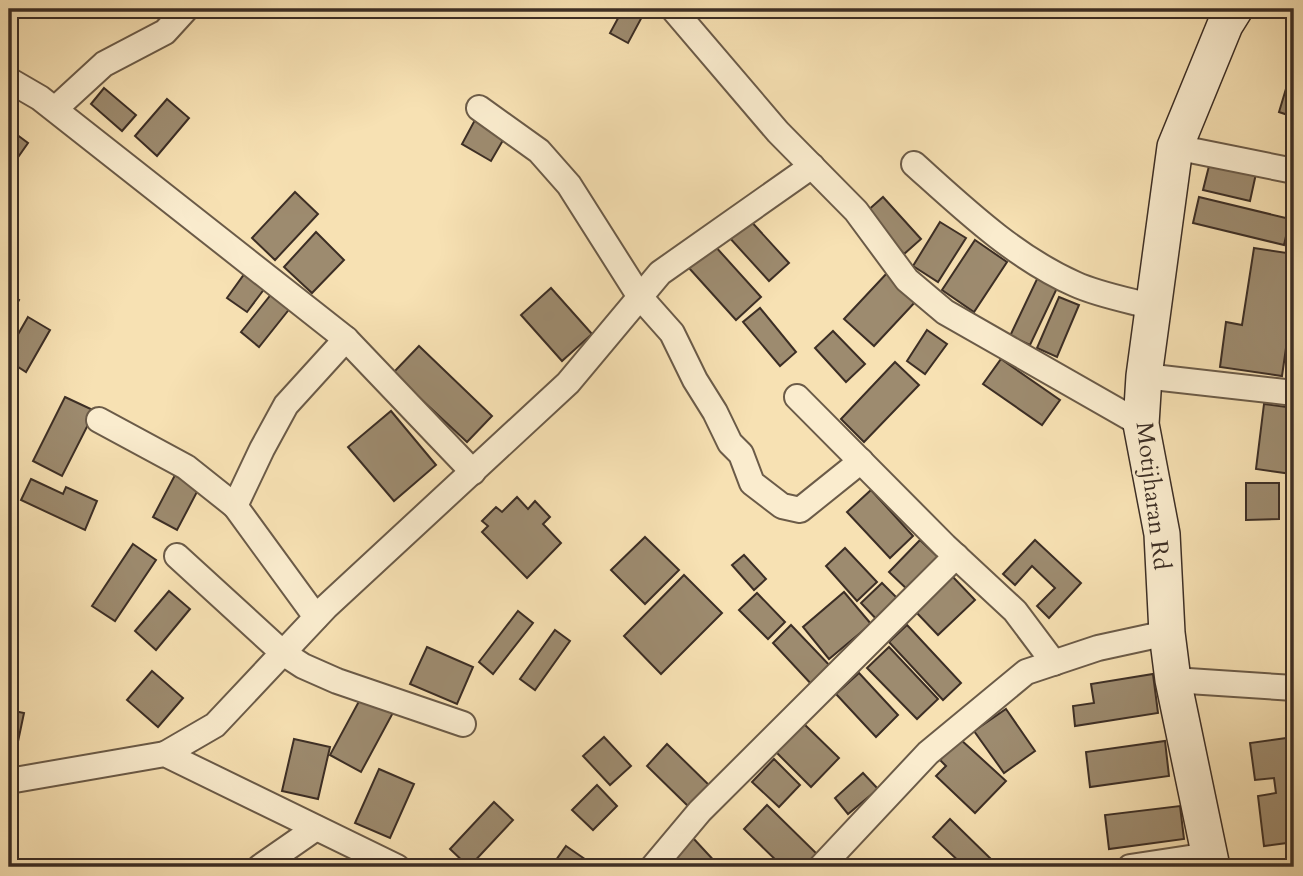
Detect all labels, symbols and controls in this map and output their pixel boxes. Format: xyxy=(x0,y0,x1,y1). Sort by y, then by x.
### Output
street label: Motijharan Rd xyxy=(1128,420,1178,572)

